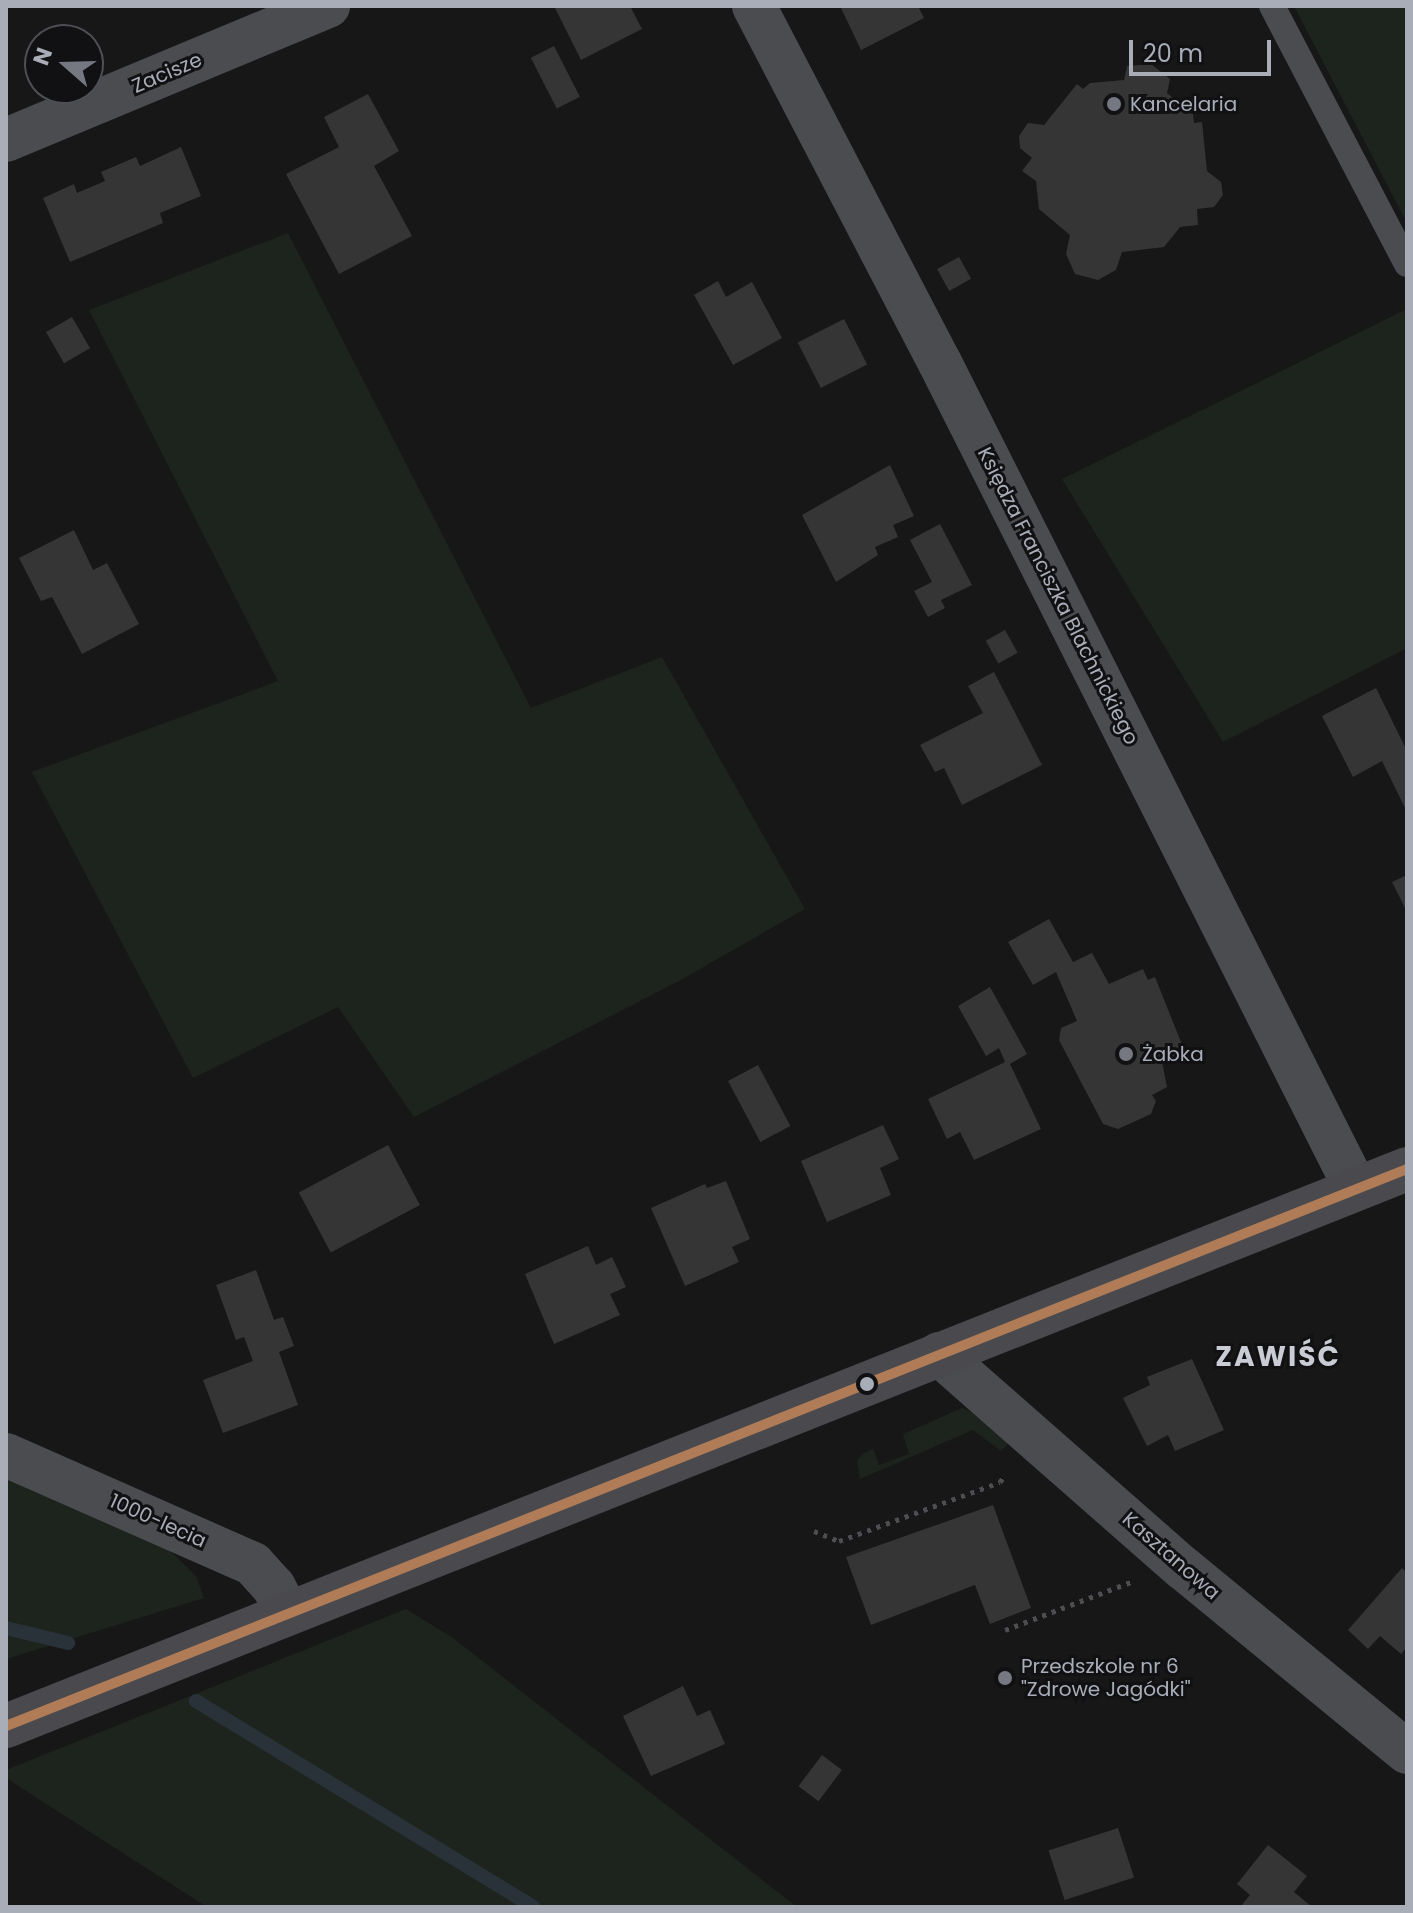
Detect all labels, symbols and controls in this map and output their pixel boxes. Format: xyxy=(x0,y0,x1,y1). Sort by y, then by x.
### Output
north arrow xyxy=(24,24,104,104)
scale bar xyxy=(1133,24,1275,74)
text: 20 m xyxy=(1143,37,1203,70)
text: N xyxy=(25,43,60,69)
street label: Zacisze xyxy=(129,48,205,98)
place label: Kancelaria xyxy=(1130,92,1237,116)
marker: Kancelaria xyxy=(1105,95,1123,113)
street label: Księdza Franciszka Blachnickiego xyxy=(972,443,1144,749)
place label: Żabka xyxy=(1142,1042,1204,1066)
marker: Żabka xyxy=(1117,1045,1135,1063)
district label: ZAWIŚĆ xyxy=(1215,1340,1341,1374)
unlabelled marker xyxy=(859,1376,875,1392)
street label: 1000-lecia xyxy=(106,1489,210,1553)
street label: Kasztanowa xyxy=(1117,1507,1225,1605)
place label: Przedszkole nr 6 "Zdrowe Jagódki" xyxy=(1021,1654,1191,1701)
marker: Przedszkole nr 6 "Zdrowe Jagódki" xyxy=(996,1669,1014,1687)

